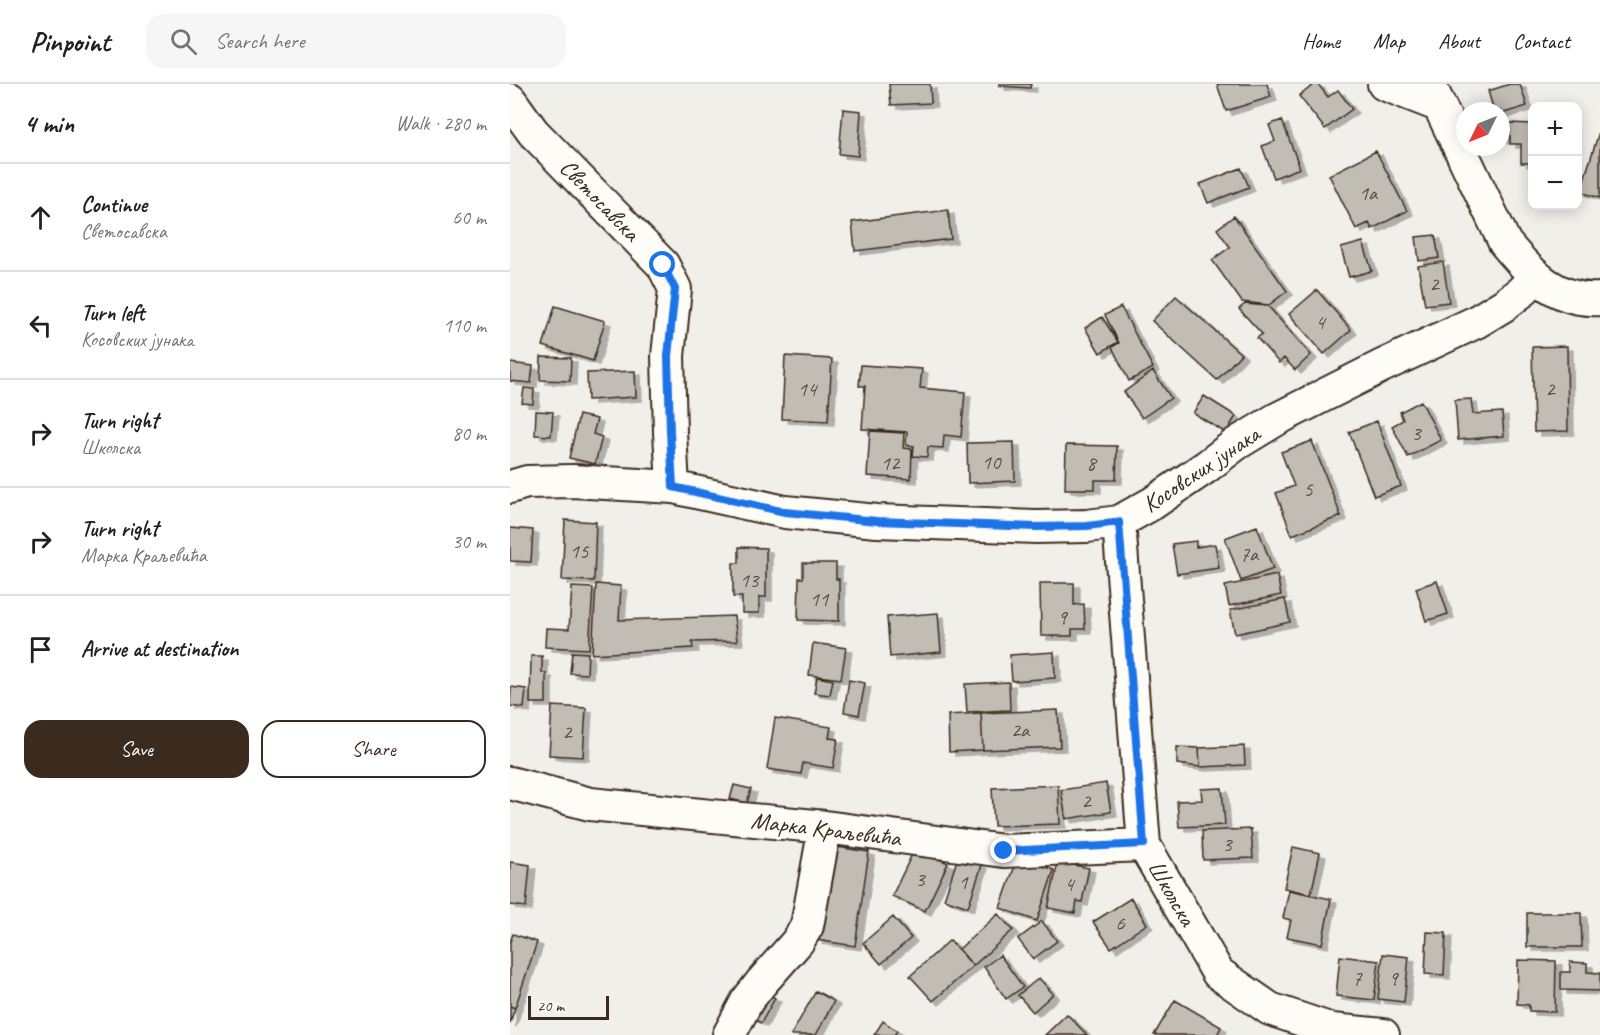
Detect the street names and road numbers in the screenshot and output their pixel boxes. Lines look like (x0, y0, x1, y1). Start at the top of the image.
street label: Светосавска (554, 153, 648, 248)
street label: Косовских јунака (1137, 418, 1267, 519)
street label: Марка Краљевића (749, 805, 904, 853)
street label: Школска (1141, 855, 1203, 932)

